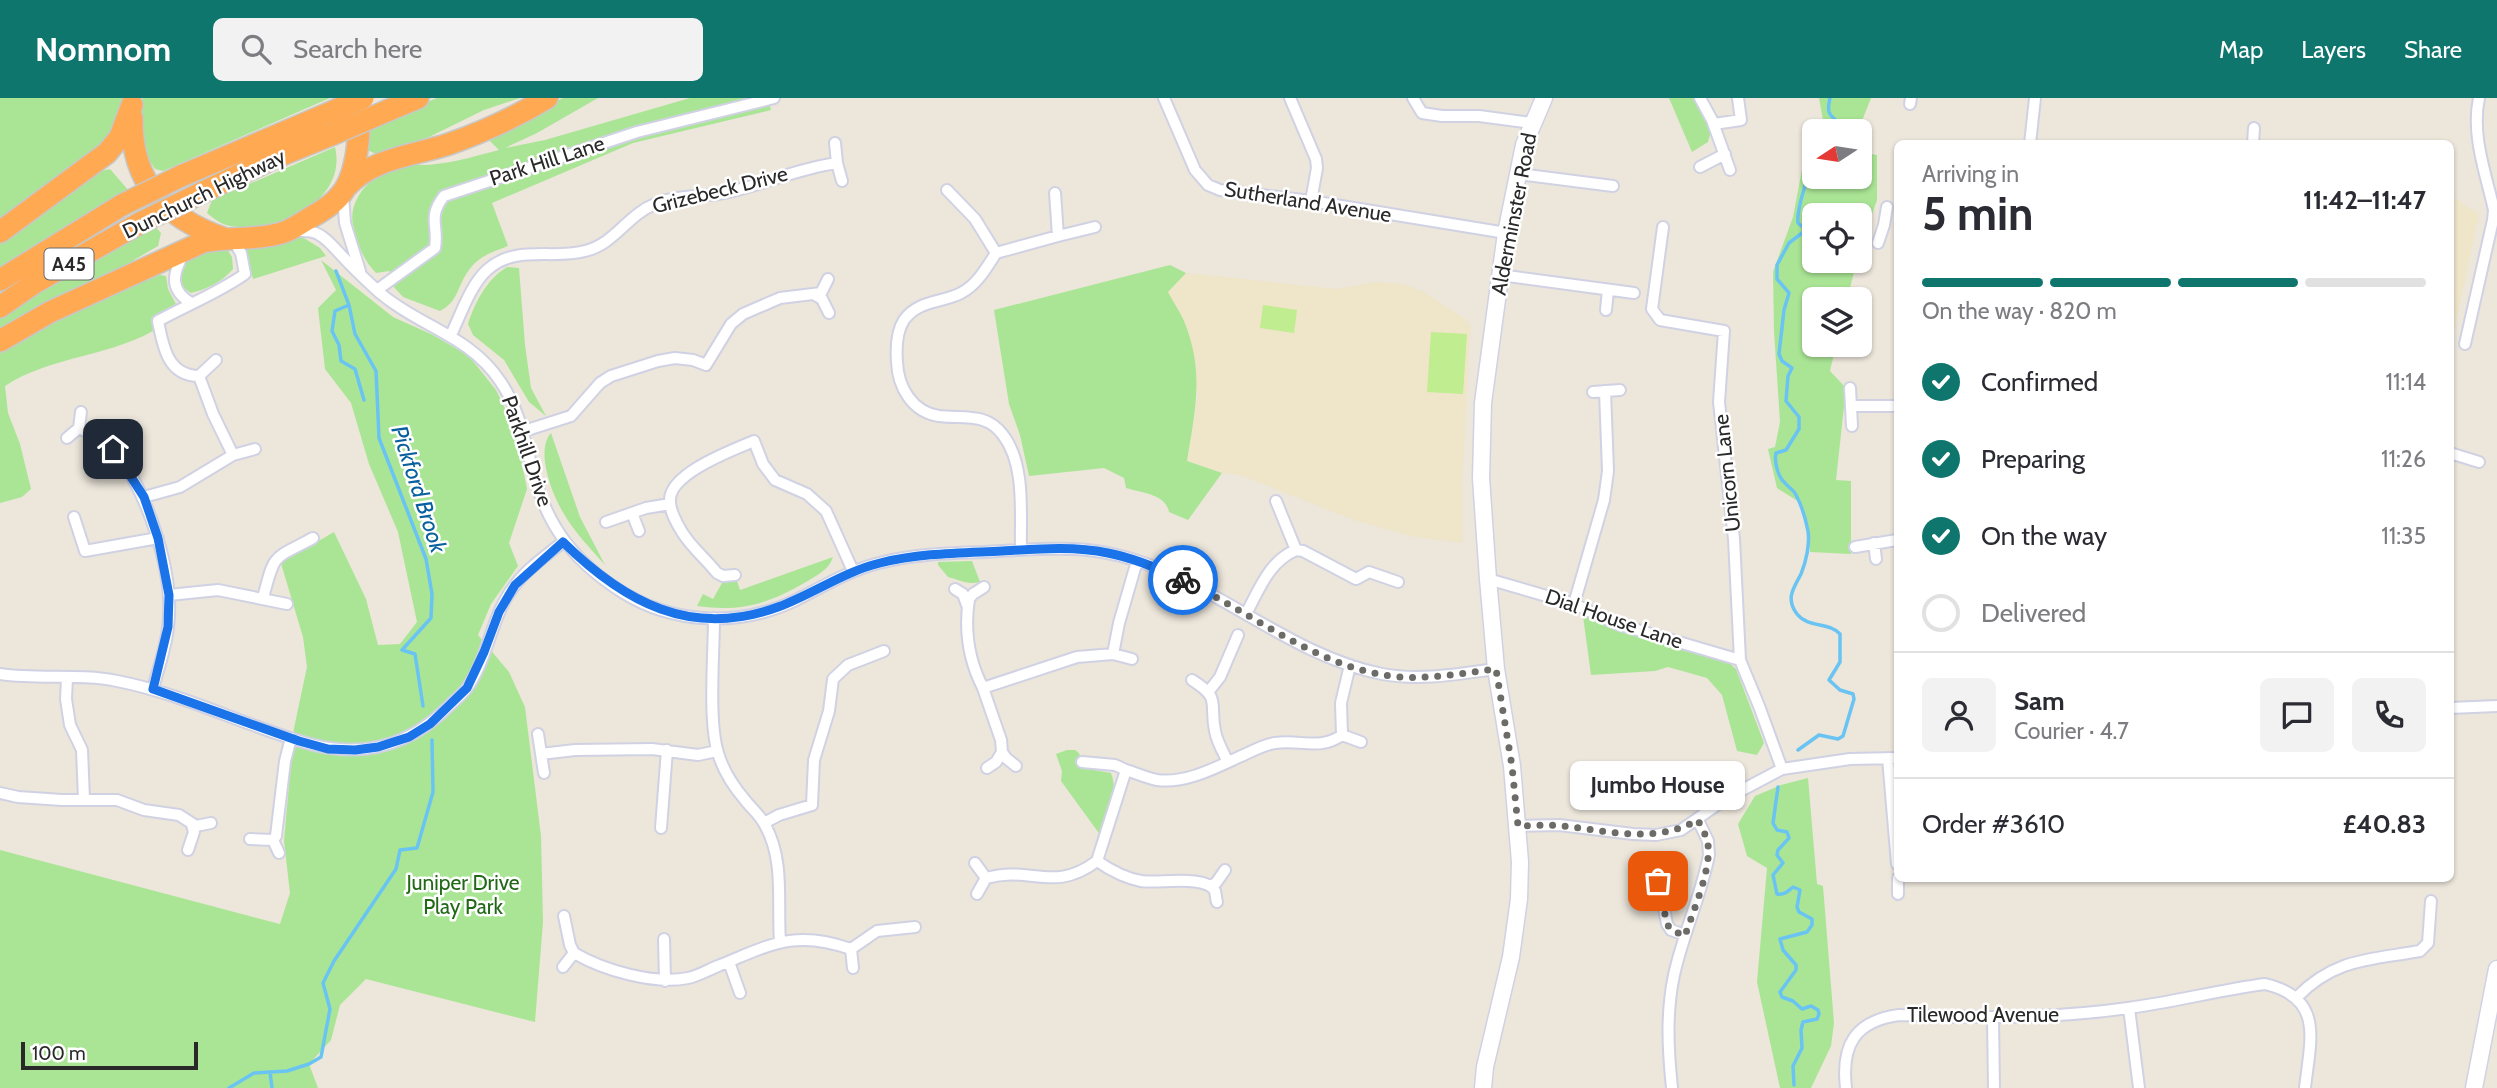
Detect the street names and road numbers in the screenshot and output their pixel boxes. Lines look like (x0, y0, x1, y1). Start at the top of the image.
street label: Park Hill Lane (486, 130, 608, 191)
street label: Alderminster Road (1486, 131, 1541, 297)
street label: Dunchurch Highway (118, 143, 290, 244)
street label: Grizebeck Drive (650, 161, 790, 218)
street label: Sutherland Avenue (1223, 176, 1394, 227)
road number: A45 (44, 248, 94, 280)
street label: Parkhill Drive (497, 392, 558, 510)
street label: Unicorn Lane (1708, 413, 1745, 533)
street label: Dial House Lane (1542, 583, 1686, 654)
street label: Tilewood Avenue (1907, 1002, 2059, 1027)

